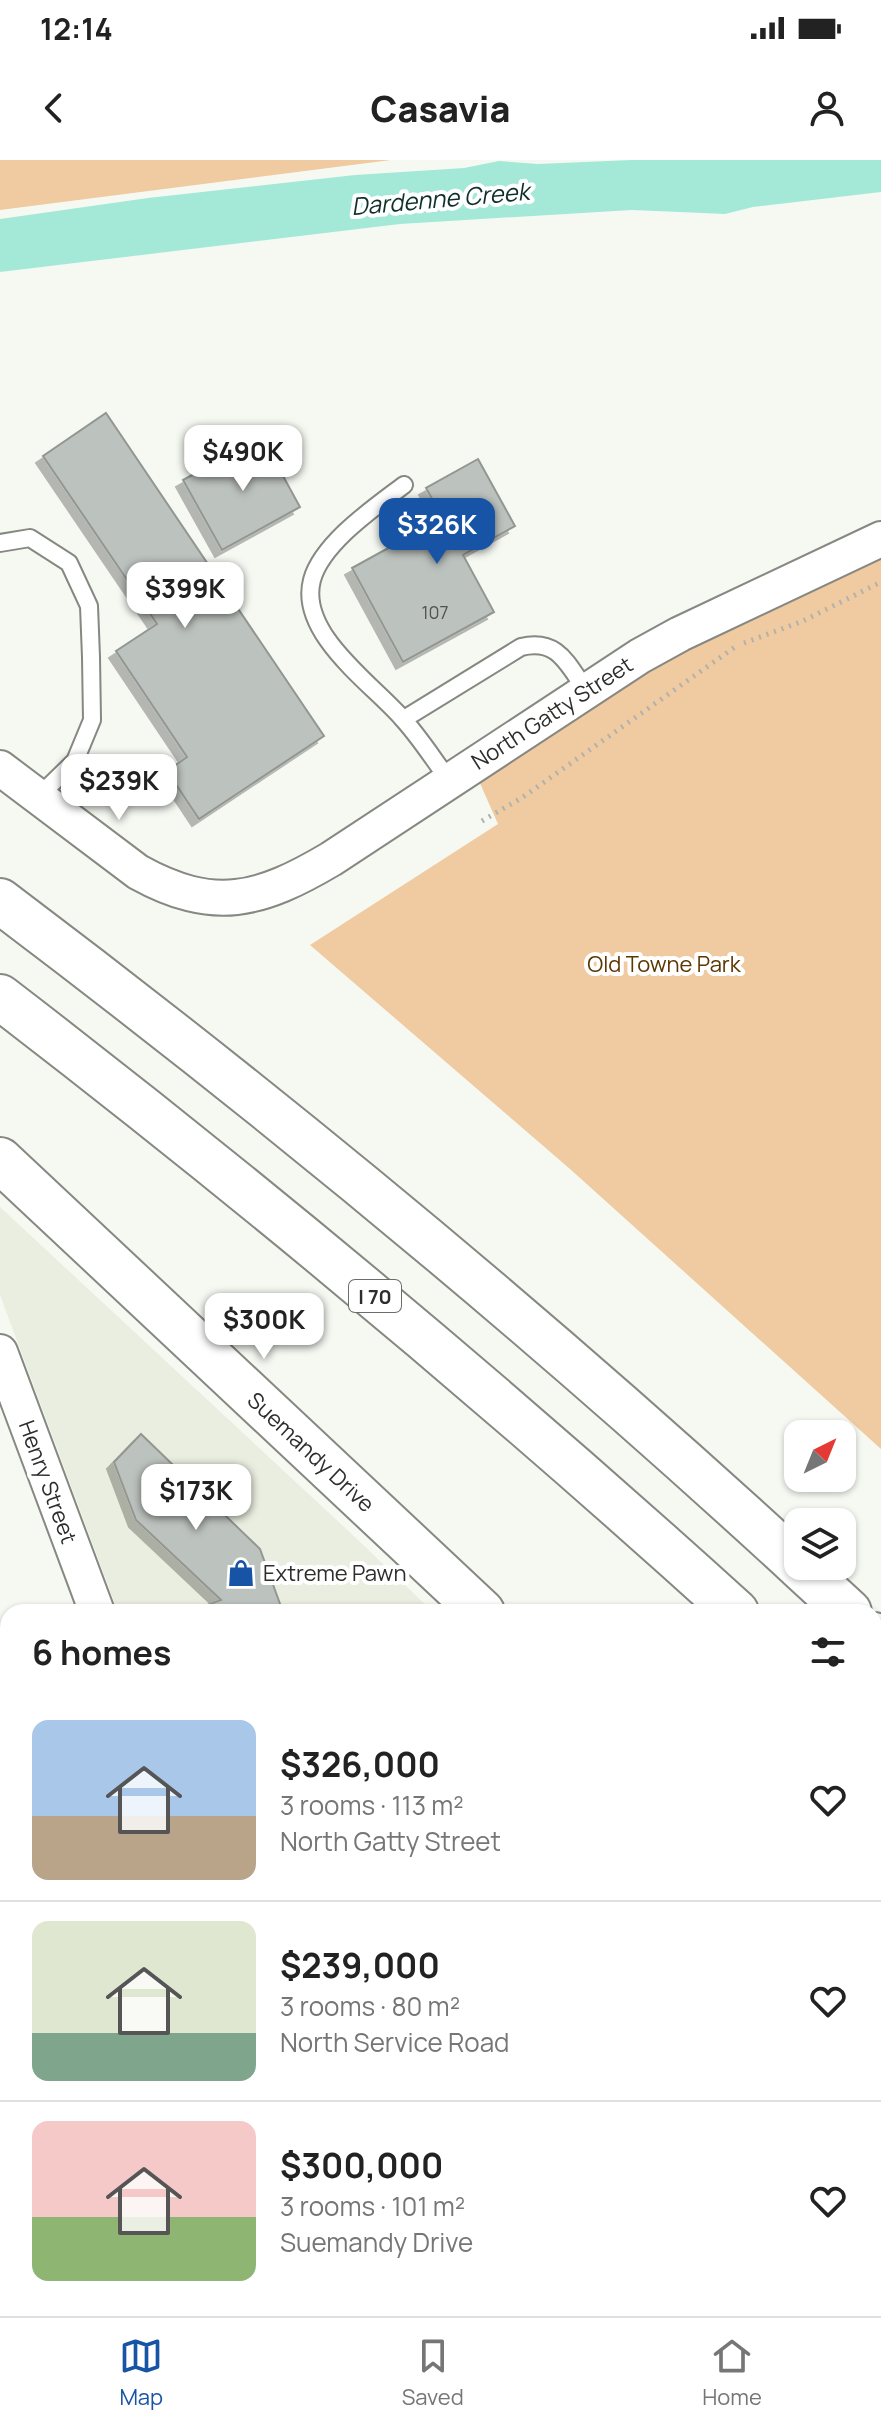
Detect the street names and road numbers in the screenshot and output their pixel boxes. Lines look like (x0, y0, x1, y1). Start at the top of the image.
street label: North Gatty Street (465, 649, 639, 776)
road number: I 70 (349, 1280, 401, 1312)
street label: Suemandy Drive (241, 1385, 381, 1519)
street label: Henry Street (12, 1416, 84, 1548)

